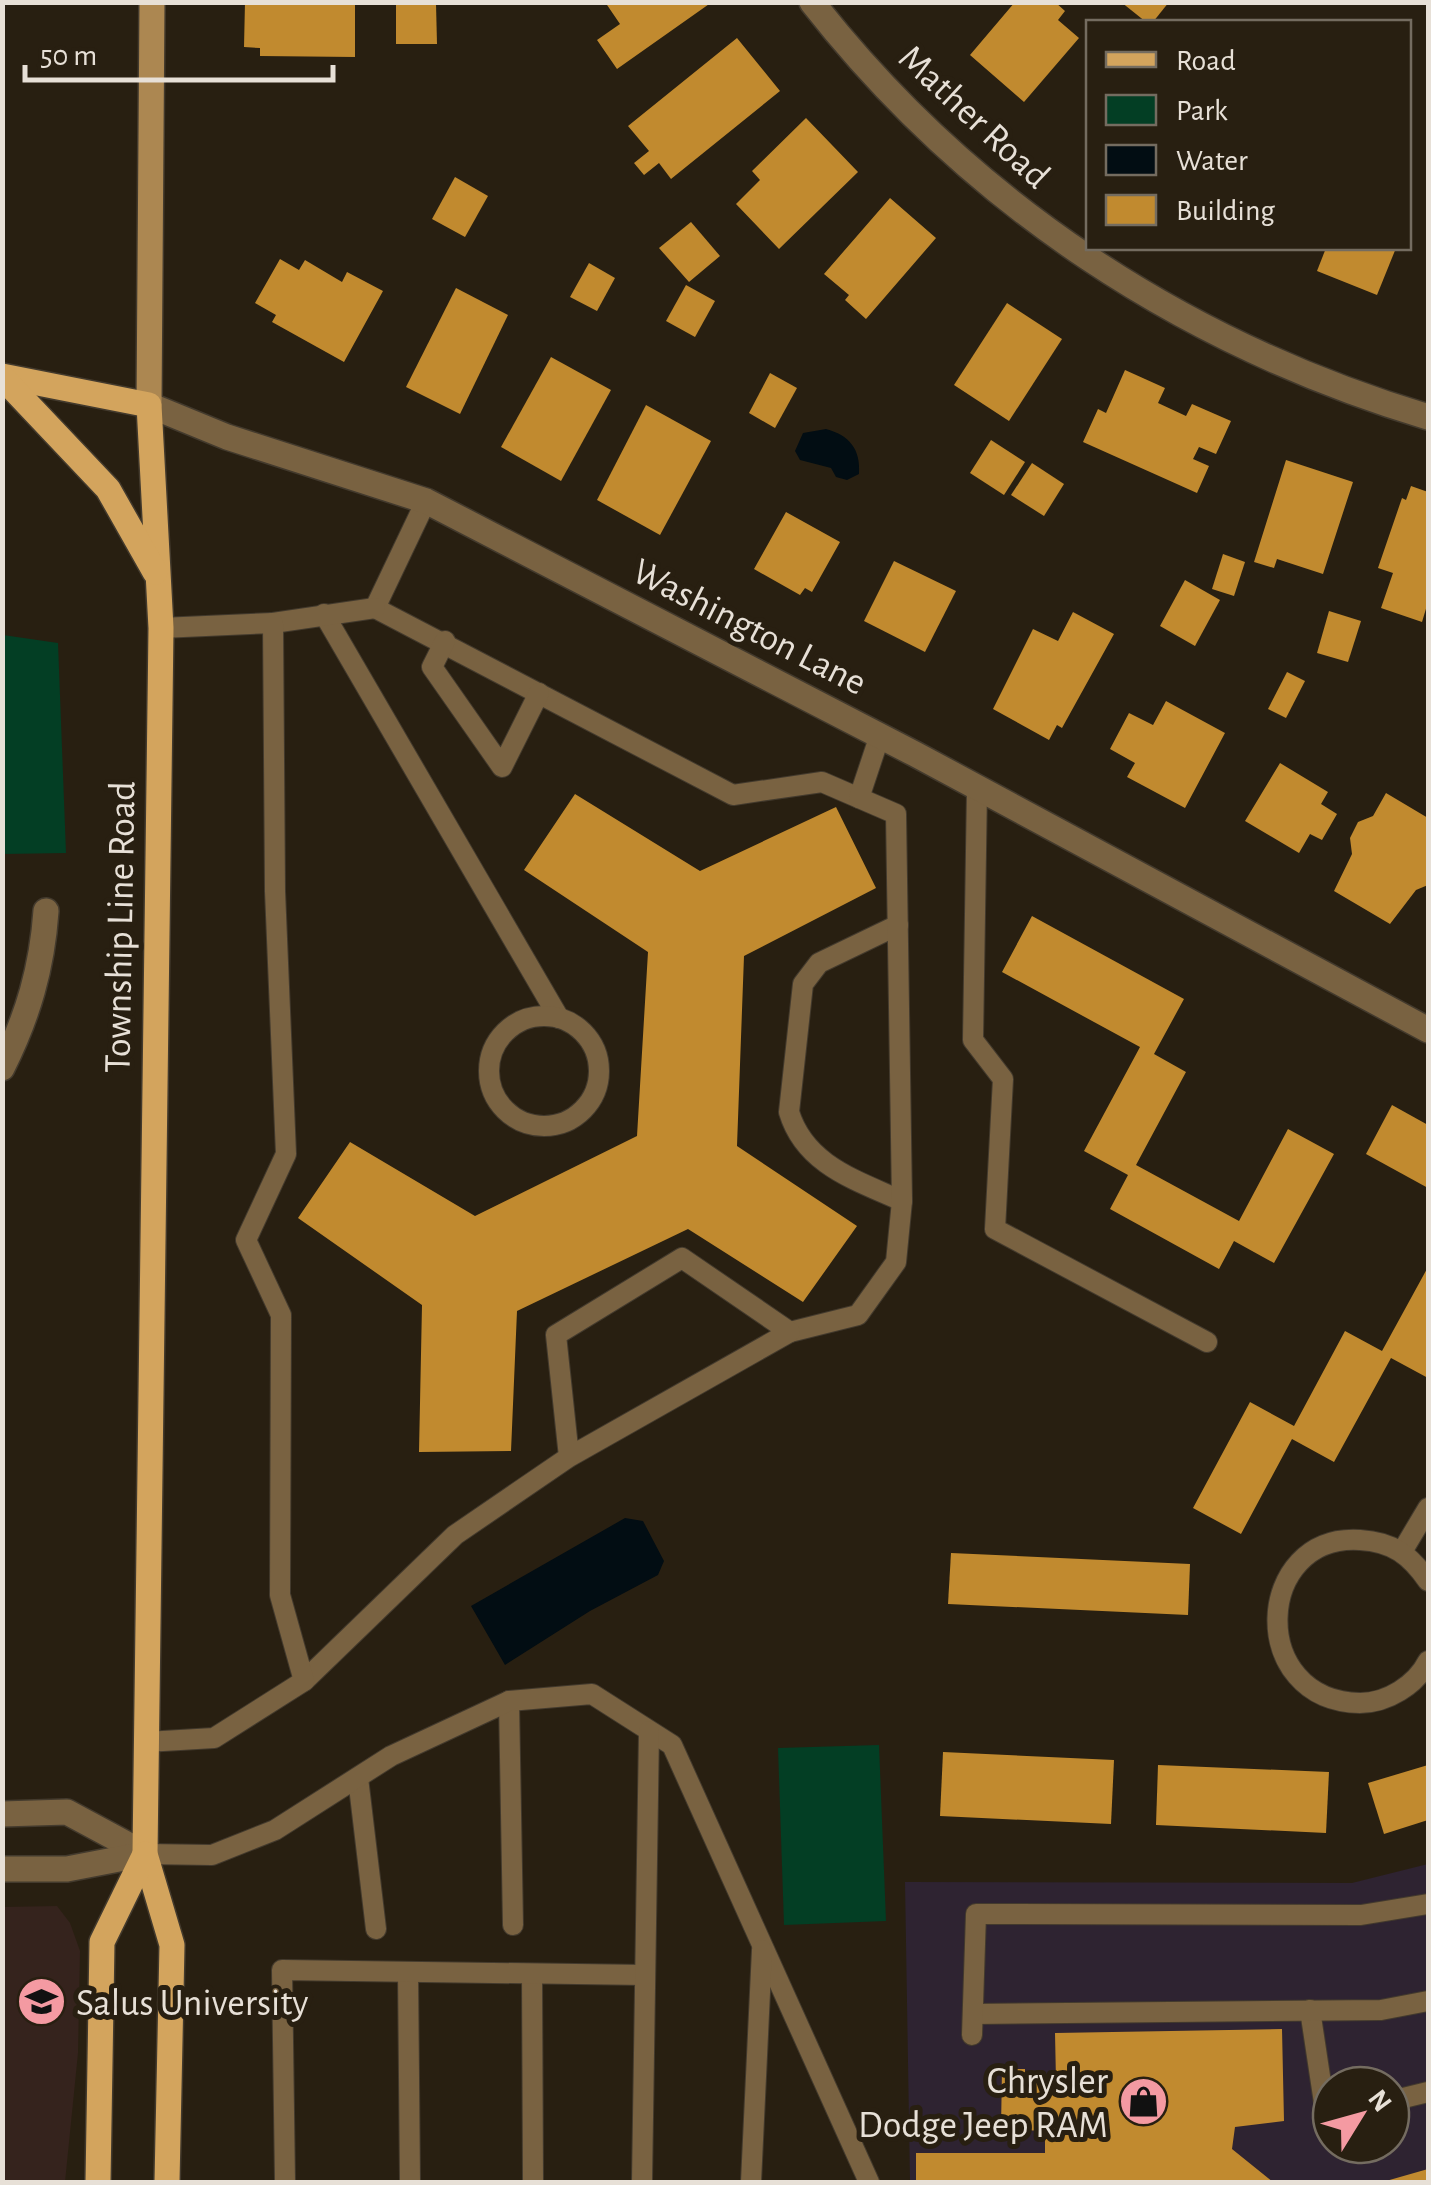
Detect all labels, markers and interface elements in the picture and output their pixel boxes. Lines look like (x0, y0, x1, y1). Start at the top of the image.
scale bar (25, 20, 332, 82)
legend (1086, 20, 1411, 250)
street label: Mather Road (891, 39, 1056, 196)
text: 50 m (40, 41, 97, 71)
text: Road (1176, 46, 1236, 76)
text: Park (1176, 96, 1228, 126)
text: Water (1176, 146, 1248, 176)
text: Building (1176, 196, 1275, 226)
street label: Washington Lane (626, 553, 872, 703)
street label: Township Line Road (99, 781, 143, 1073)
school or university icon: Salus University (15, 1976, 67, 2028)
place label: Salus University (76, 1985, 309, 2023)
place label: Chrysler Dodge Jeep RAM (858, 2063, 1109, 2145)
north arrow (1311, 2065, 1411, 2165)
shop icon: Chrysler Dodge Jeep RAM (1117, 2076, 1169, 2128)
text: N (1362, 2085, 1396, 2117)

